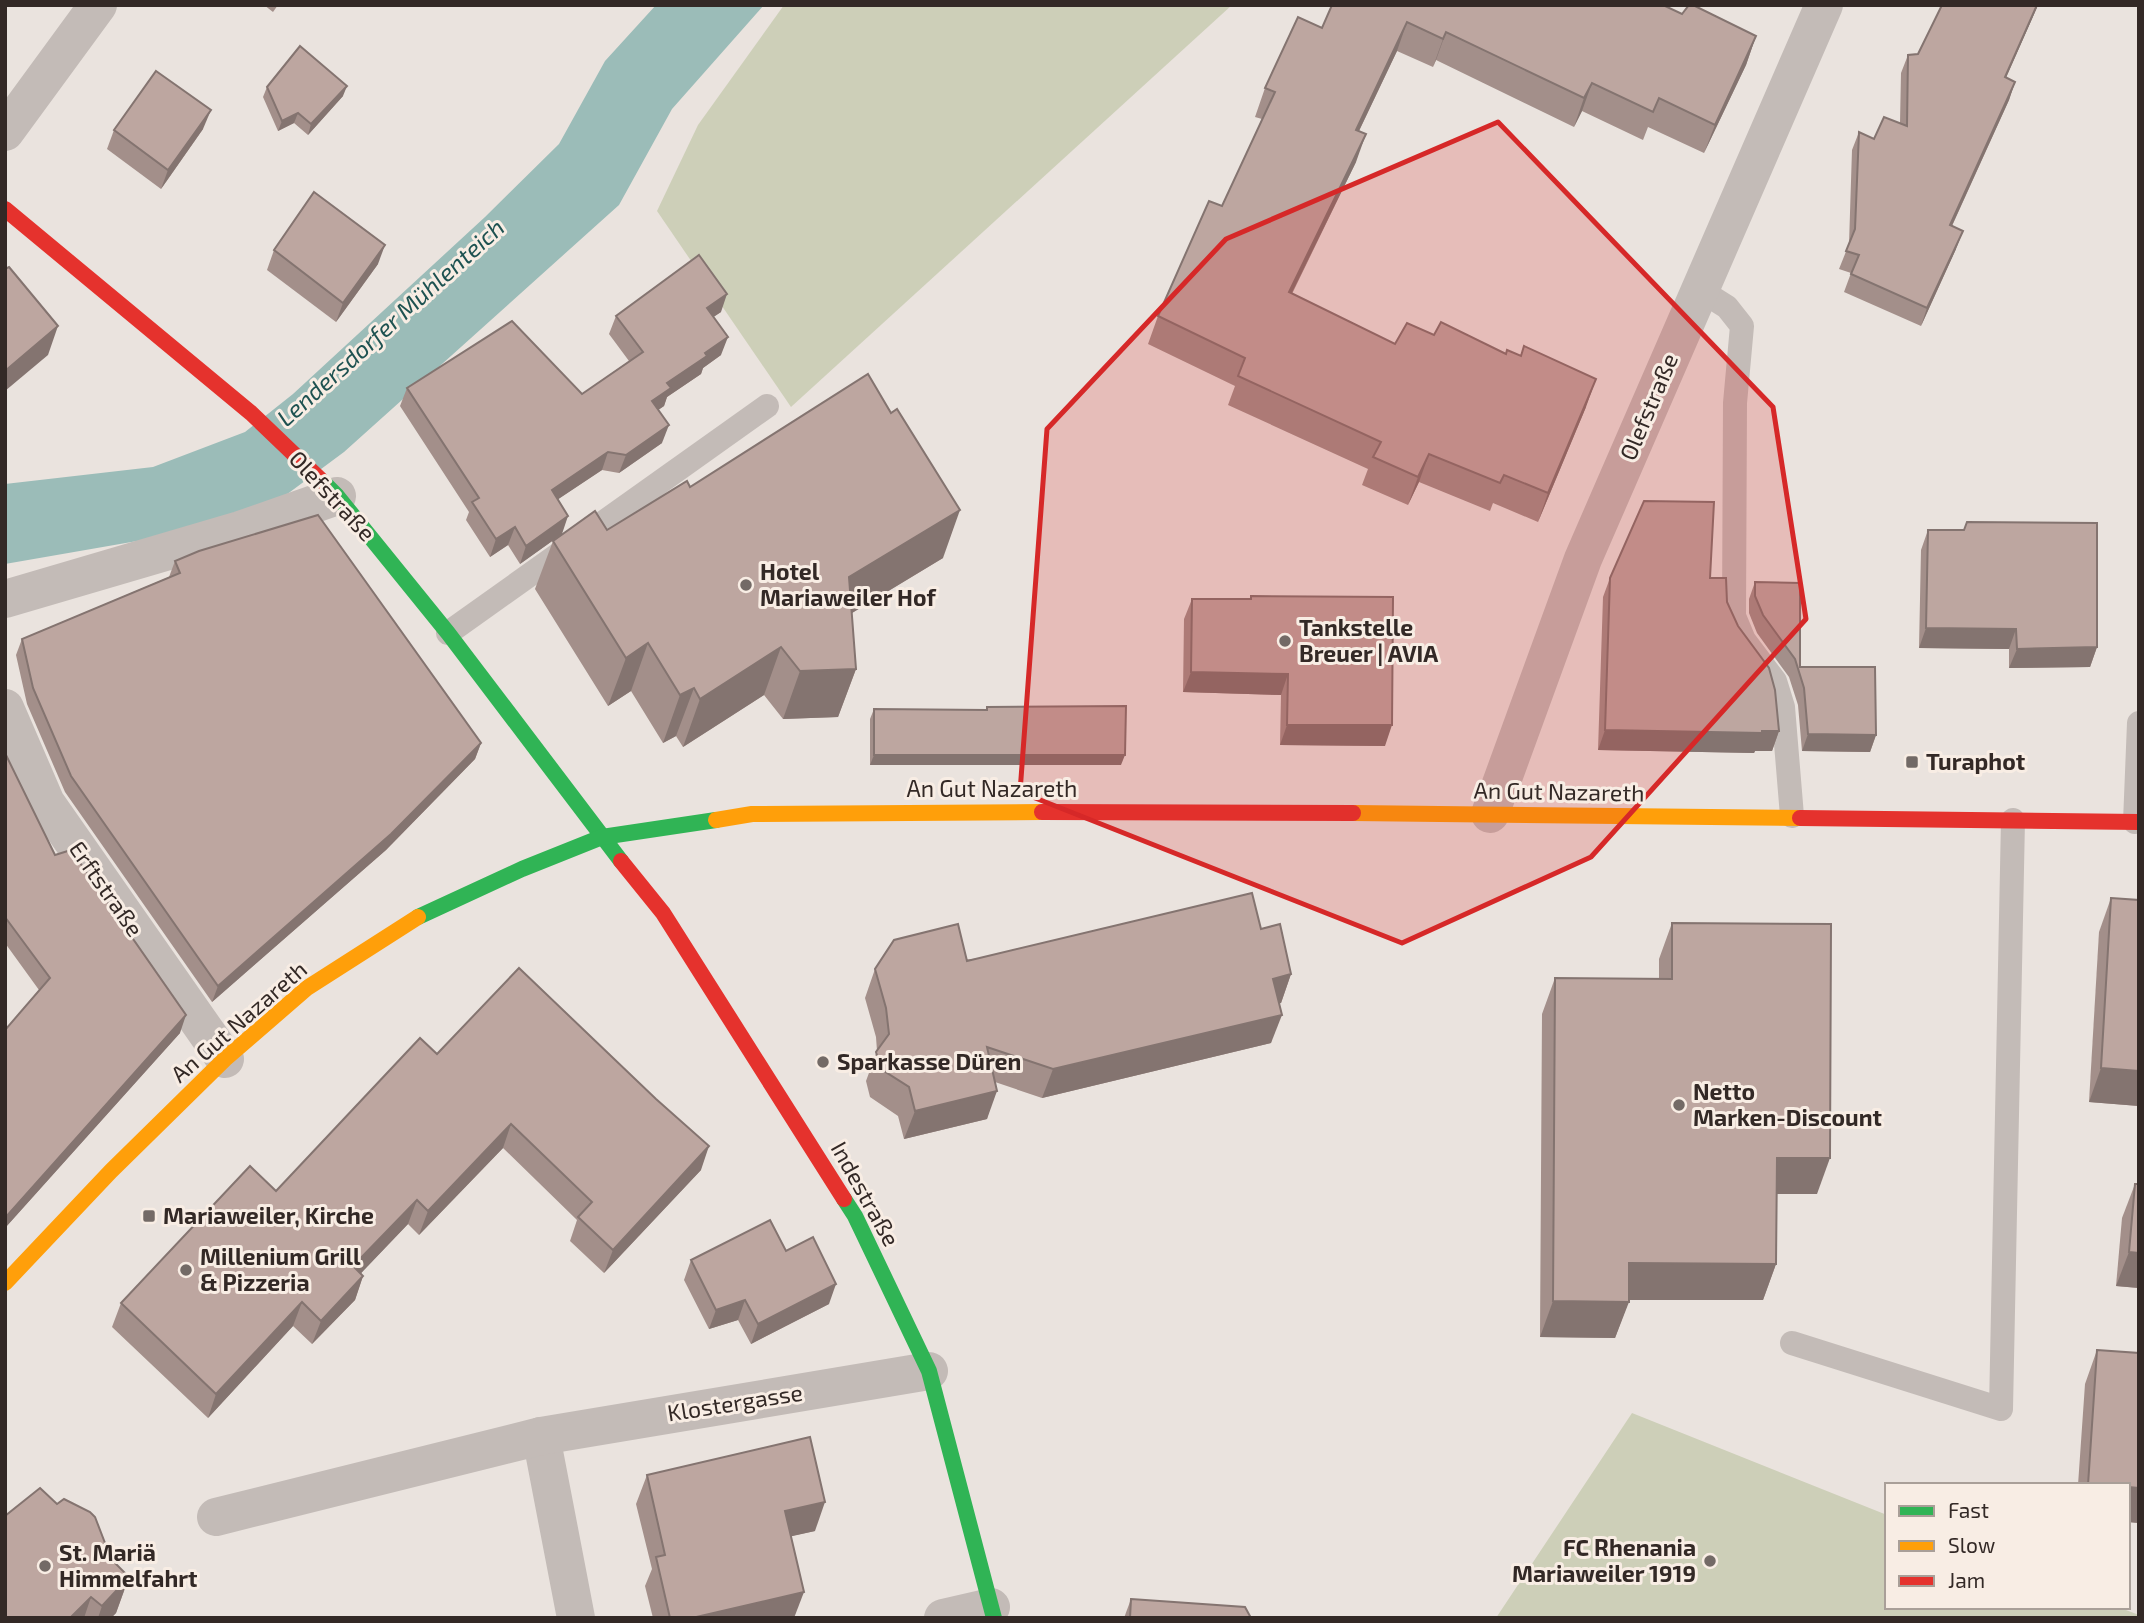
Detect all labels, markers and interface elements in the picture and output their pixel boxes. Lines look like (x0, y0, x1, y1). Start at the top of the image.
water label: Lendersdorfer Mühlenteich (270, 212, 510, 432)
street label: Olefstraße (1613, 349, 1683, 464)
street label: Olefstraße (284, 444, 382, 546)
place label: Hotel Mariaweiler Hof (760, 557, 936, 611)
marker: Hotel Mariaweiler Hof (738, 577, 754, 593)
place label: Tankstelle Breuer | AVIA (1299, 613, 1438, 667)
marker: Tankstelle Breuer | AVIA (1277, 633, 1293, 649)
place label: Turaphot (1926, 747, 2025, 775)
marker: Turaphot (1904, 754, 1920, 770)
street label: An Gut Nazareth (907, 774, 1077, 802)
street label: An Gut Nazareth (1473, 776, 1645, 806)
street label: Erftstraße (64, 835, 150, 941)
street label: An Gut Nazareth (165, 955, 312, 1088)
place label: Sparkasse Düren (837, 1047, 1021, 1075)
marker: Sparkasse Düren (815, 1054, 831, 1070)
place label: Netto Marken-Discount (1693, 1077, 1882, 1131)
marker: Netto Marken-Discount (1671, 1097, 1687, 1113)
street label: Indestraße (826, 1136, 906, 1251)
place label: Mariaweiler, Kirche (163, 1201, 374, 1229)
marker: Mariaweiler, Kirche (141, 1208, 157, 1224)
place label: Millenium Grill & Pizzeria (200, 1242, 361, 1296)
marker: Millenium Grill & Pizzeria (178, 1262, 194, 1278)
street label: Klostergasse (665, 1378, 804, 1427)
legend (1885, 1483, 2130, 1609)
text: Fast (1948, 1497, 1989, 1522)
text: Slow (1948, 1532, 1995, 1557)
place label: FC Rhenania Mariaweiler 1919 (1512, 1533, 1696, 1587)
place label: St. Mariä Himmelfahrt (59, 1538, 198, 1592)
marker: FC Rhenania Mariaweiler 1919 (1702, 1553, 1718, 1569)
marker: St. Mariä Himmelfahrt (37, 1558, 53, 1574)
text: Jam (1948, 1567, 1985, 1592)

